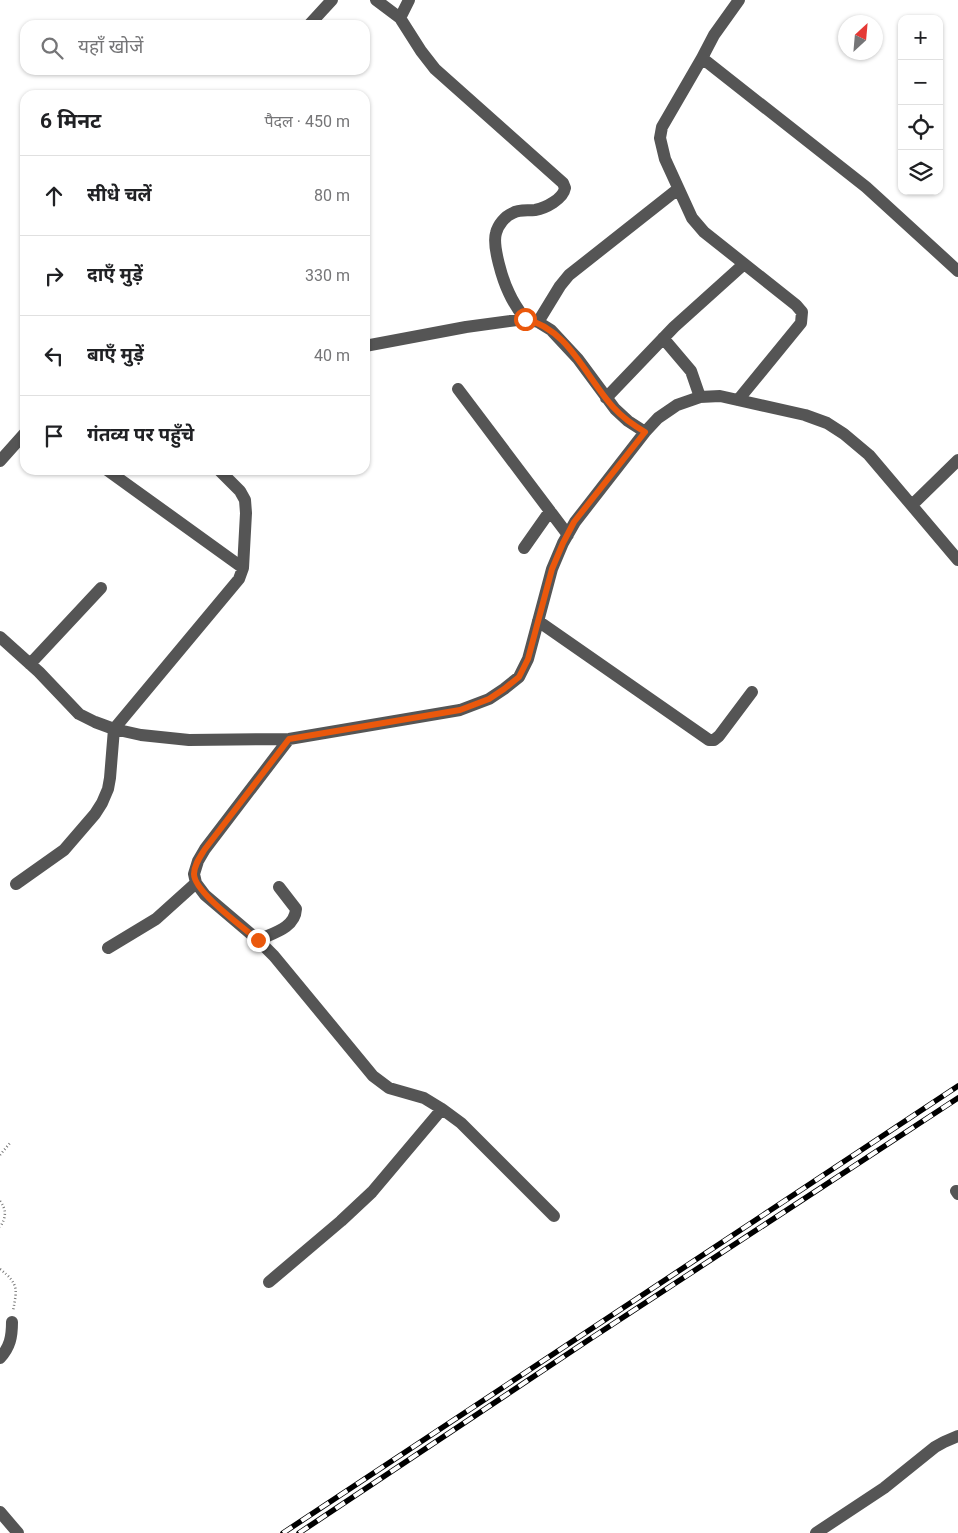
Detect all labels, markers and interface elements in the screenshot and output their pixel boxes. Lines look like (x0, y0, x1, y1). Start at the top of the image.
north arrow (838, 15, 883, 60)
map controls (898, 15, 943, 195)
button: + (898, 15, 943, 60)
search box (20, 20, 370, 75)
icon: search (38, 34, 66, 62)
text: यहाँ खोजें (78, 35, 143, 58)
button: − (898, 60, 943, 105)
button: locate (898, 105, 943, 150)
text: 6 मिनट (40, 109, 101, 133)
text: पैदल · 450 m (264, 112, 350, 131)
button: layers (898, 150, 943, 195)
icon: ahead (40, 182, 68, 210)
text: सीधे चलें (87, 183, 152, 206)
text: 80 m (314, 186, 350, 205)
icon: right (40, 262, 68, 290)
text: दाएँ मुड़ें (87, 263, 143, 286)
text: 330 m (305, 266, 350, 285)
route start (514, 308, 537, 331)
icon: left (40, 342, 68, 370)
text: बाएँ मुड़ें (87, 343, 144, 366)
text: 40 m (314, 346, 350, 365)
icon: arrive (40, 422, 68, 450)
text: गंतव्य पर पहुँचे (87, 423, 194, 446)
route end (247, 929, 270, 952)

